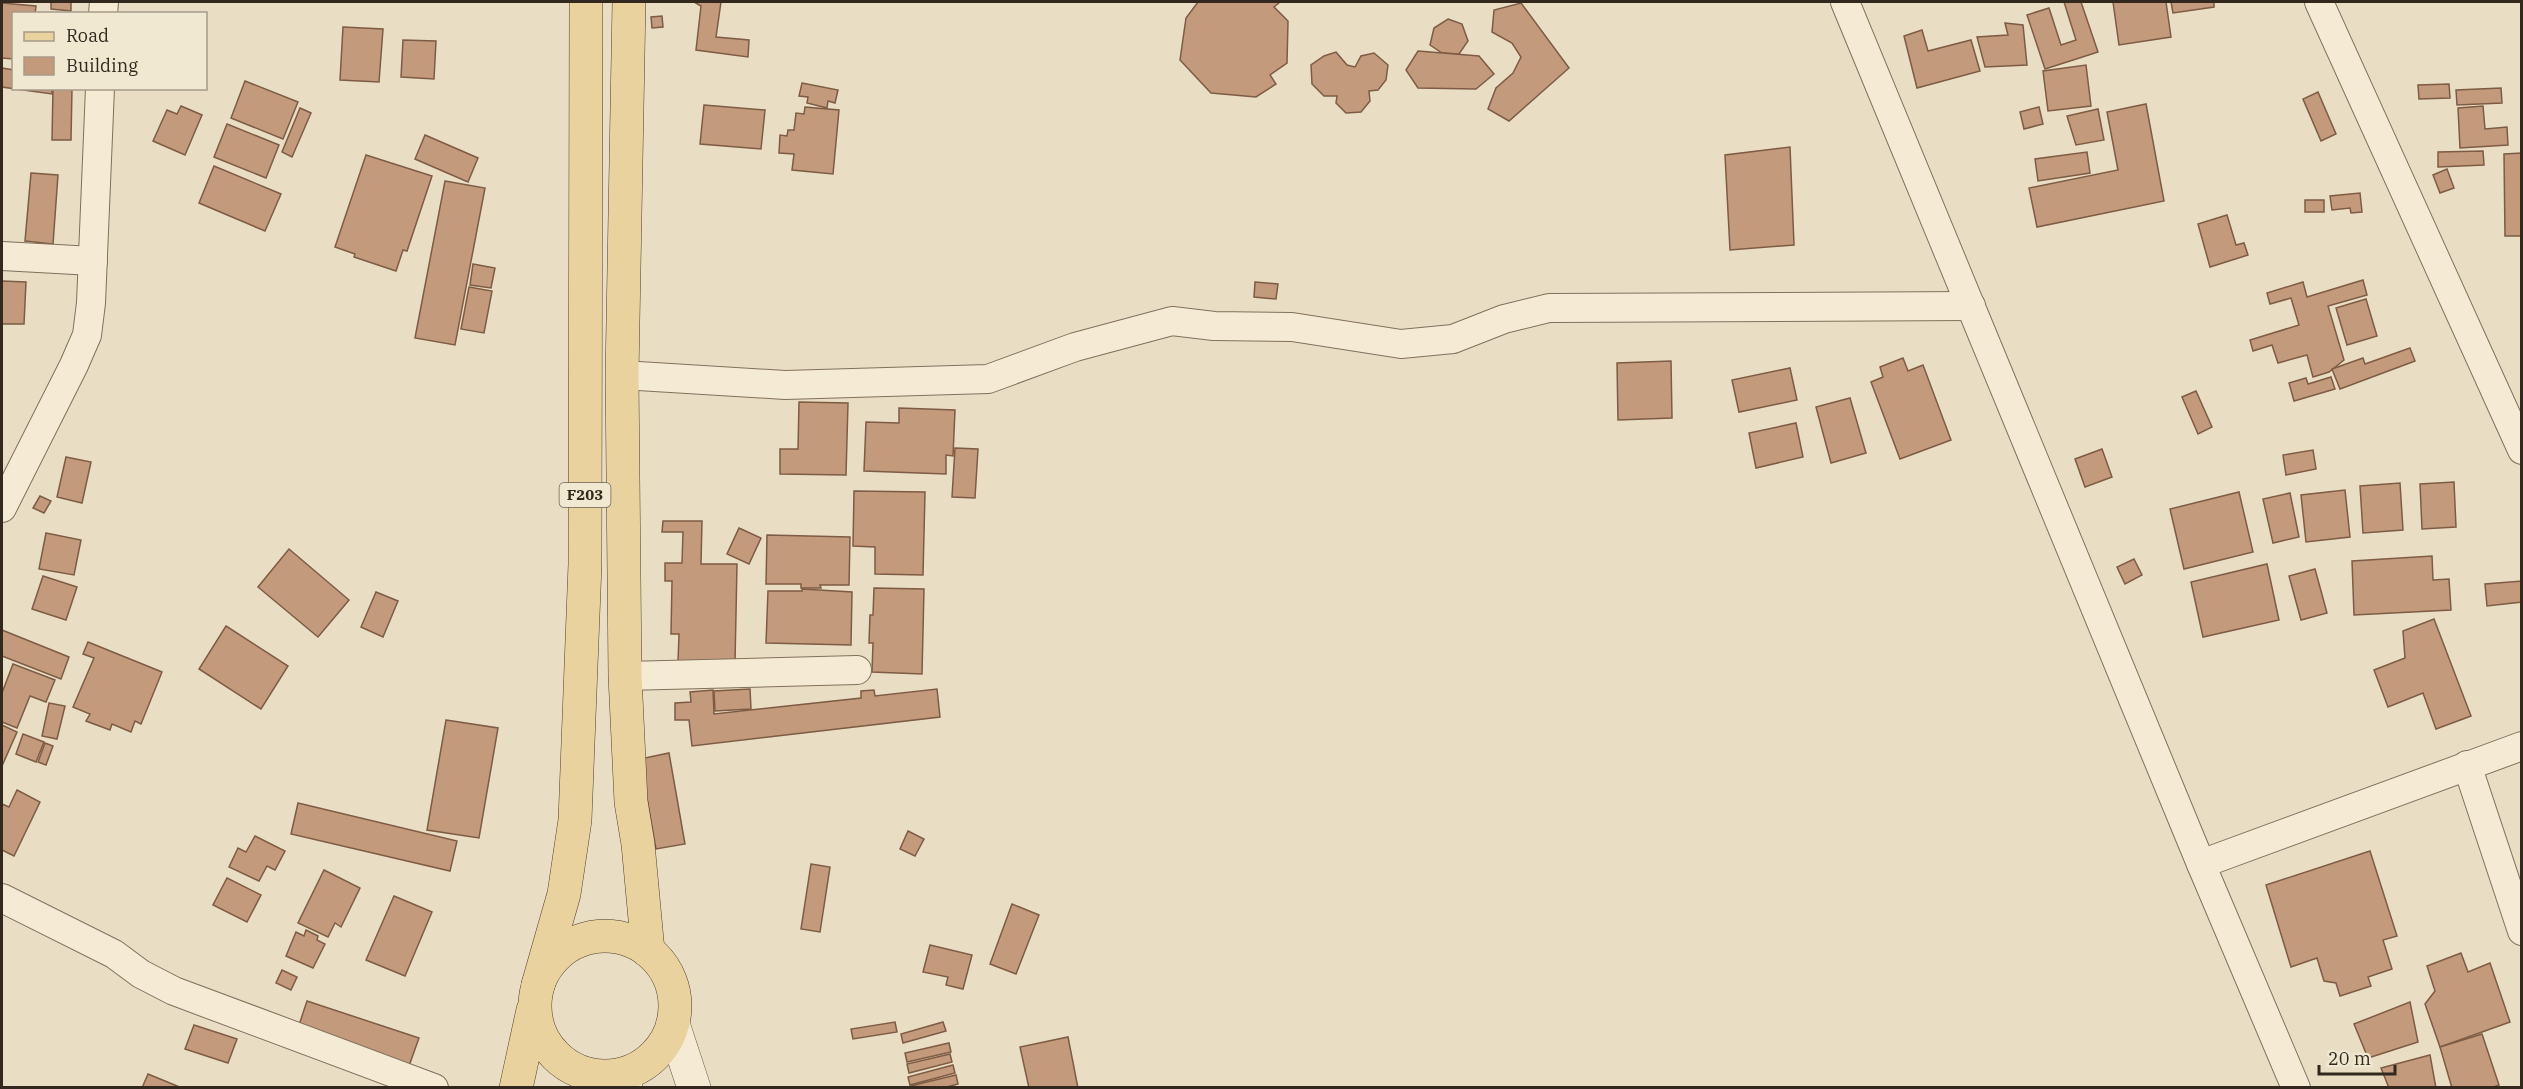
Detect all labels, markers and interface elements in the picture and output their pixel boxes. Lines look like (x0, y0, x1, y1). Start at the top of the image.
legend (12, 12, 207, 90)
text: Road (66, 24, 109, 47)
text: Building (66, 54, 138, 77)
road number: F203 (560, 483, 610, 507)
scale bar (2319, 1038, 2396, 1076)
text: 20 m (2328, 1047, 2371, 1070)

